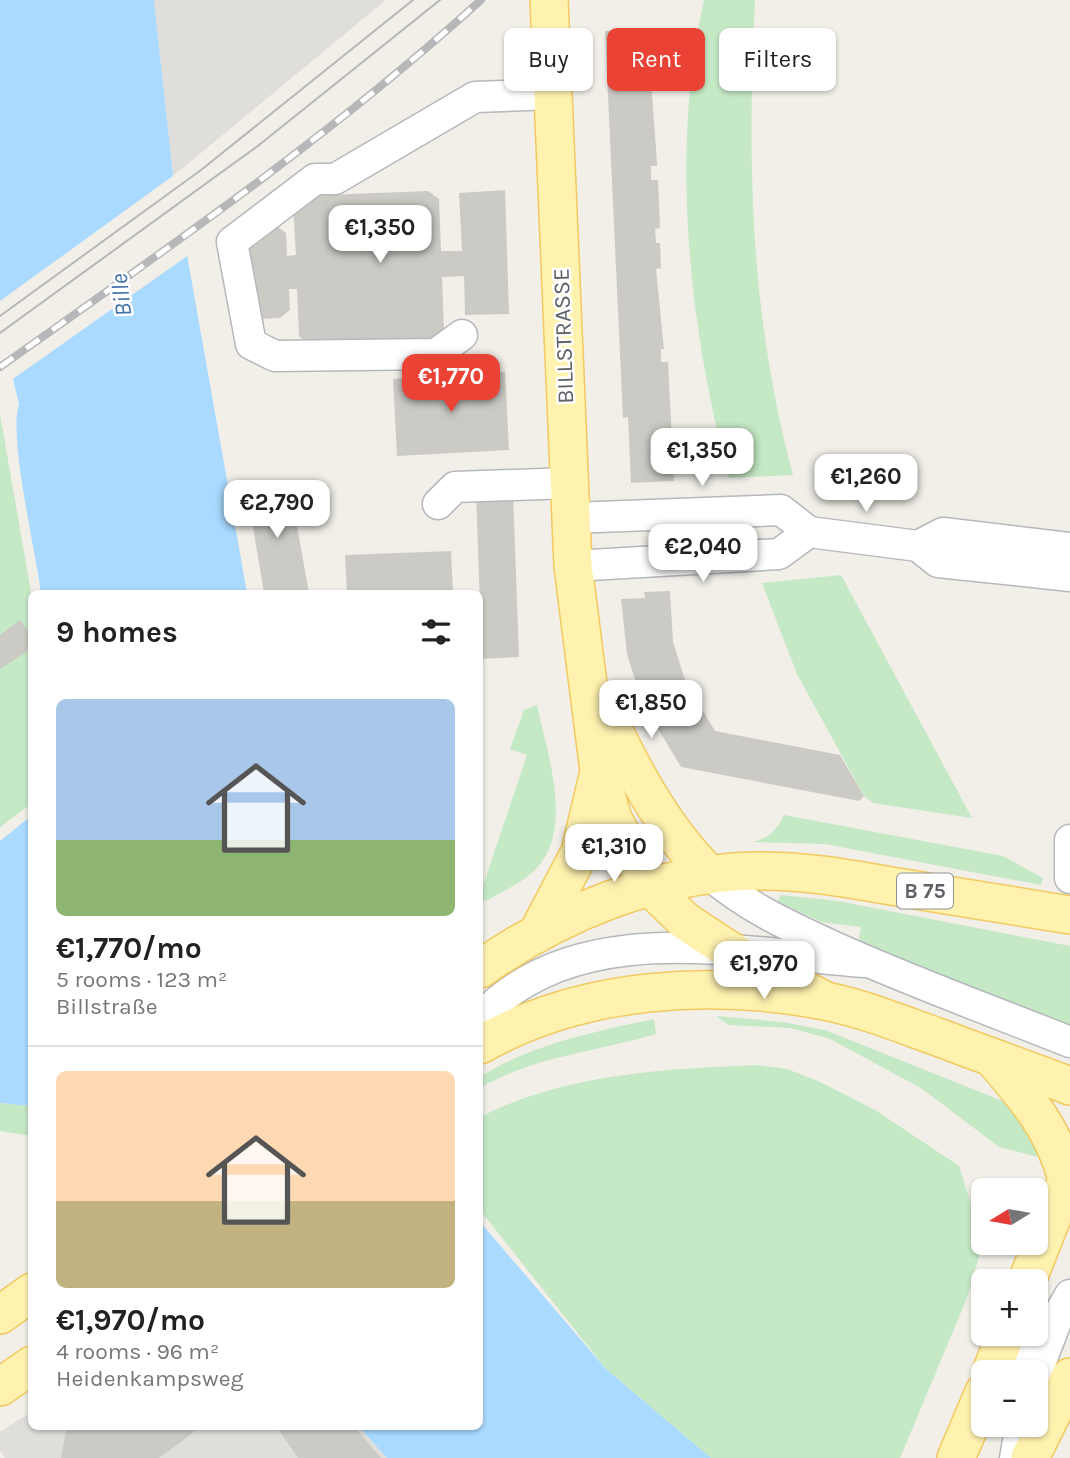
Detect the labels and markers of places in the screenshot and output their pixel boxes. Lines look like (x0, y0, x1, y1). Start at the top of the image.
pin: €1,350 (323, 205, 437, 265)
pin: €1,770 (394, 354, 508, 414)
pin: €1,350 (645, 428, 759, 488)
pin: €1,260 (809, 454, 923, 514)
pin: €2,790 (220, 480, 334, 540)
pin: €2,040 (646, 524, 760, 584)
pin: €1,850 (594, 680, 708, 740)
pin: €1,310 (557, 824, 671, 884)
pin: €1,970 (707, 942, 821, 1001)

